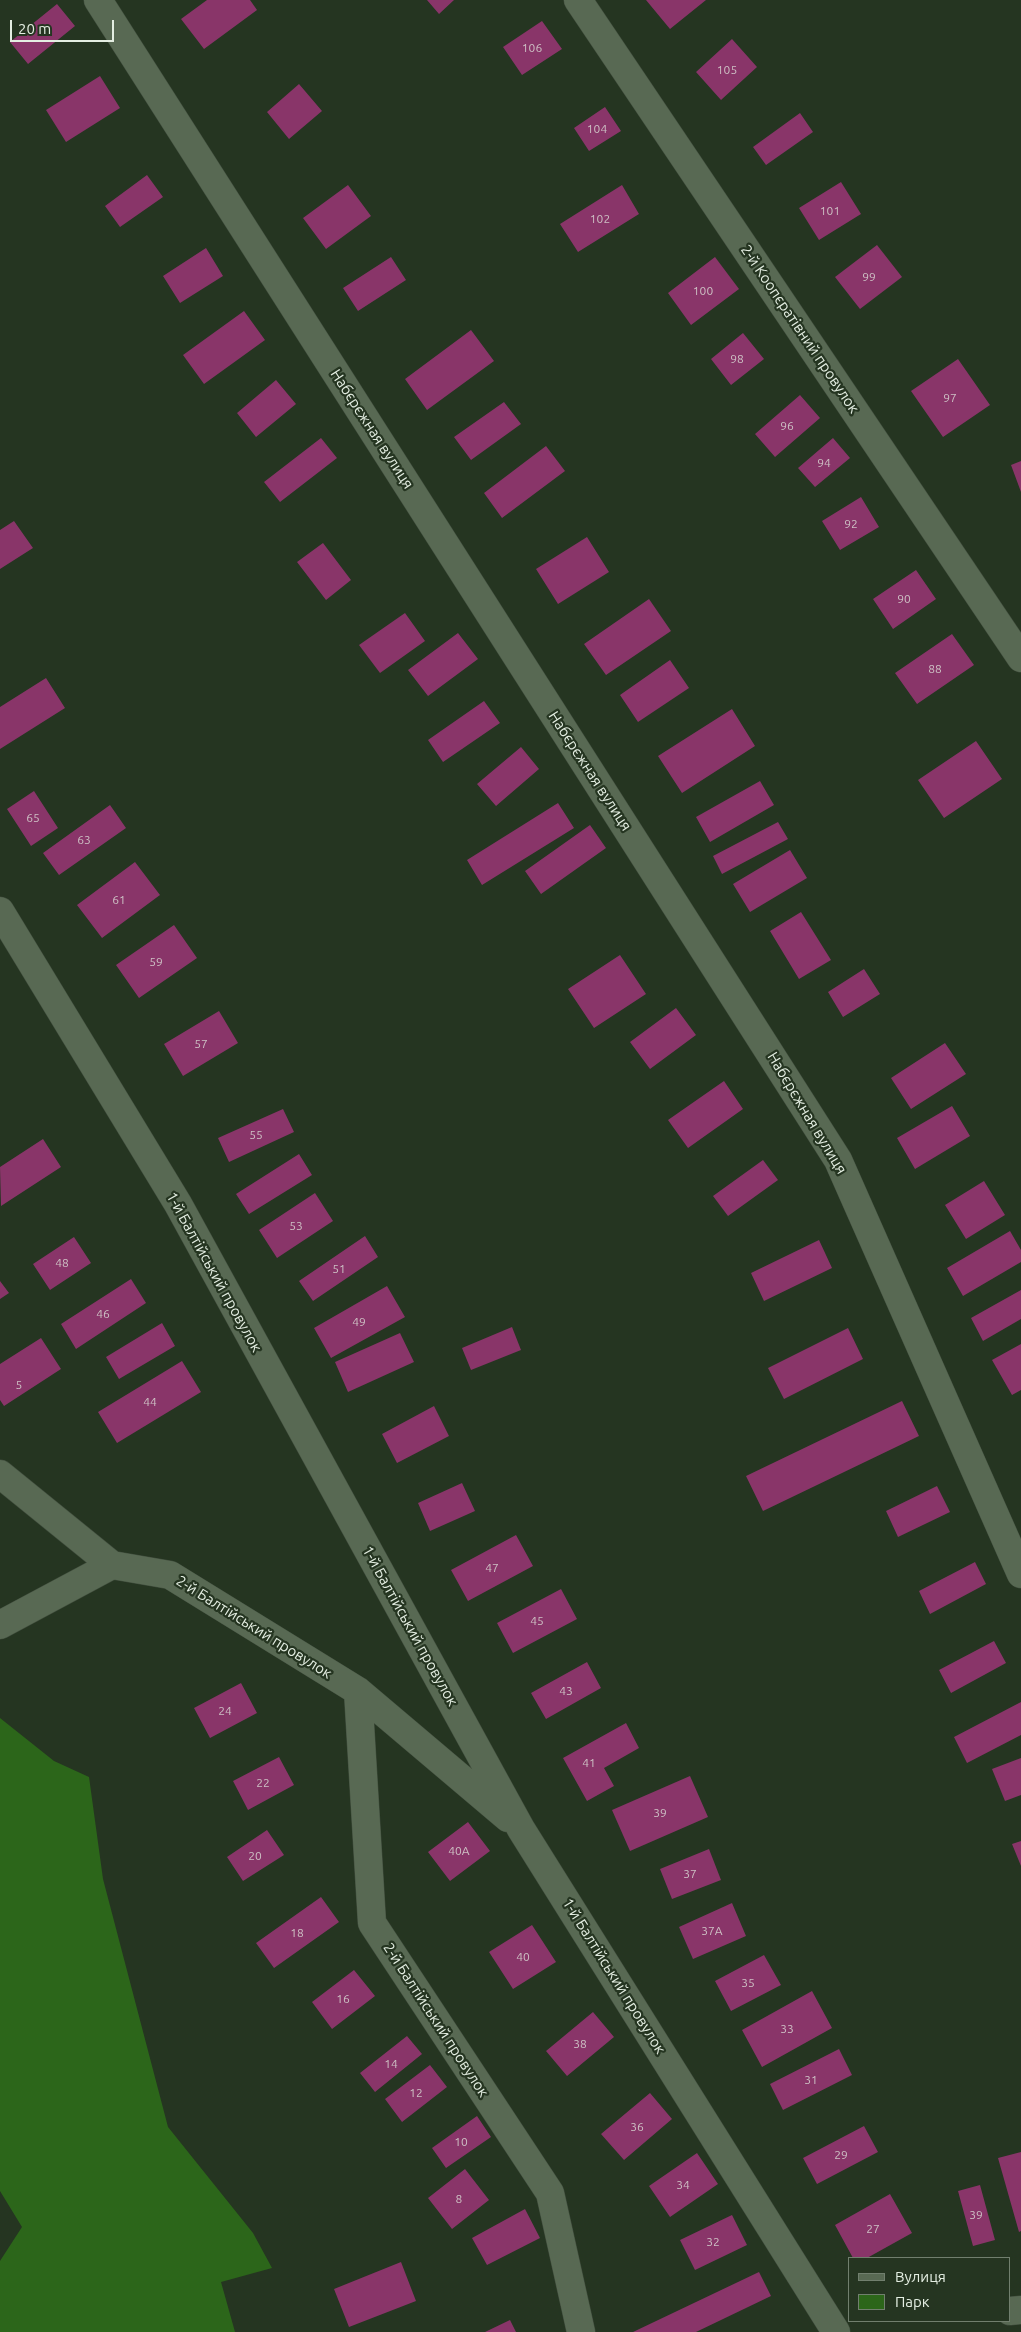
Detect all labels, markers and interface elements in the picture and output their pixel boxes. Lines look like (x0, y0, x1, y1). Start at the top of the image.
scale bar (12, 10, 116, 42)
text: 20 m (18, 20, 51, 37)
house number: 106 (522, 41, 542, 55)
house number: 105 (717, 63, 737, 77)
house number: 104 (587, 122, 607, 136)
house number: 101 (820, 204, 840, 218)
house number: 102 (590, 212, 610, 226)
street label: 2-й Коопєратівний провулок (737, 241, 863, 417)
house number: 99 (862, 270, 876, 284)
house number: 100 (693, 284, 713, 298)
house number: 98 (730, 352, 744, 366)
street label: Набєрєжная вулиця (327, 366, 417, 492)
house number: 97 (943, 391, 957, 405)
house number: 96 (780, 419, 794, 433)
house number: 94 (817, 456, 831, 470)
house number: 92 (844, 517, 858, 531)
house number: 90 (897, 592, 911, 606)
house number: 88 (928, 662, 942, 676)
street label: Набєрєжная вулиця (545, 708, 635, 834)
house number: 65 (26, 811, 40, 825)
house number: 63 (77, 833, 91, 847)
house number: 61 (112, 893, 126, 907)
house number: 59 (149, 955, 163, 969)
house number: 57 (194, 1037, 208, 1051)
street label: Набєрєжная вулиця (763, 1049, 851, 1177)
house number: 55 (249, 1128, 263, 1142)
street label: 1-й Балтійський провулок (162, 1189, 266, 1355)
house number: 53 (289, 1219, 303, 1233)
house number: 48 (55, 1256, 69, 1270)
house number: 51 (332, 1262, 346, 1276)
house number: 46 (96, 1307, 110, 1321)
house number: 49 (352, 1315, 366, 1329)
house number: 5 (16, 1378, 22, 1392)
house number: 44 (143, 1395, 157, 1409)
street label: 1-й Балтійський провулок (358, 1543, 462, 1709)
house number: 47 (485, 1561, 499, 1575)
street label: 2-й Балтійський провулок (173, 1572, 335, 1682)
house number: 45 (530, 1614, 544, 1628)
house number: 43 (559, 1684, 573, 1698)
house number: 24 (218, 1704, 232, 1718)
house number: 41 (582, 1756, 596, 1770)
house number: 22 (256, 1776, 270, 1790)
house number: 39 (653, 1806, 667, 1820)
house number: 40А (448, 1844, 470, 1858)
house number: 20 (248, 1849, 262, 1863)
house number: 37 (683, 1867, 697, 1881)
street label: 1-й Балтійський провулок (559, 1895, 669, 2057)
house number: 37А (701, 1924, 723, 1938)
house number: 18 (290, 1926, 304, 1940)
street label: 2-й Балтійський провулок (379, 1939, 493, 2101)
house number: 40 (516, 1950, 530, 1964)
house number: 35 (741, 1976, 755, 1990)
house number: 16 (336, 1992, 350, 2006)
house number: 33 (780, 2022, 794, 2036)
house number: 38 (573, 2037, 587, 2051)
house number: 14 (384, 2057, 398, 2071)
house number: 31 (804, 2073, 818, 2087)
house number: 12 (409, 2086, 423, 2100)
house number: 36 (630, 2120, 644, 2134)
house number: 10 (454, 2135, 468, 2149)
house number: 29 (834, 2148, 848, 2162)
house number: 34 (676, 2178, 690, 2192)
house number: 8 (456, 2192, 462, 2206)
house number: 39 (969, 2208, 983, 2222)
house number: 27 (866, 2222, 880, 2236)
house number: 32 (706, 2235, 720, 2249)
legend (848, 2257, 1011, 2322)
text: Вулиця (895, 2268, 946, 2285)
text: Парк (895, 2293, 930, 2310)

